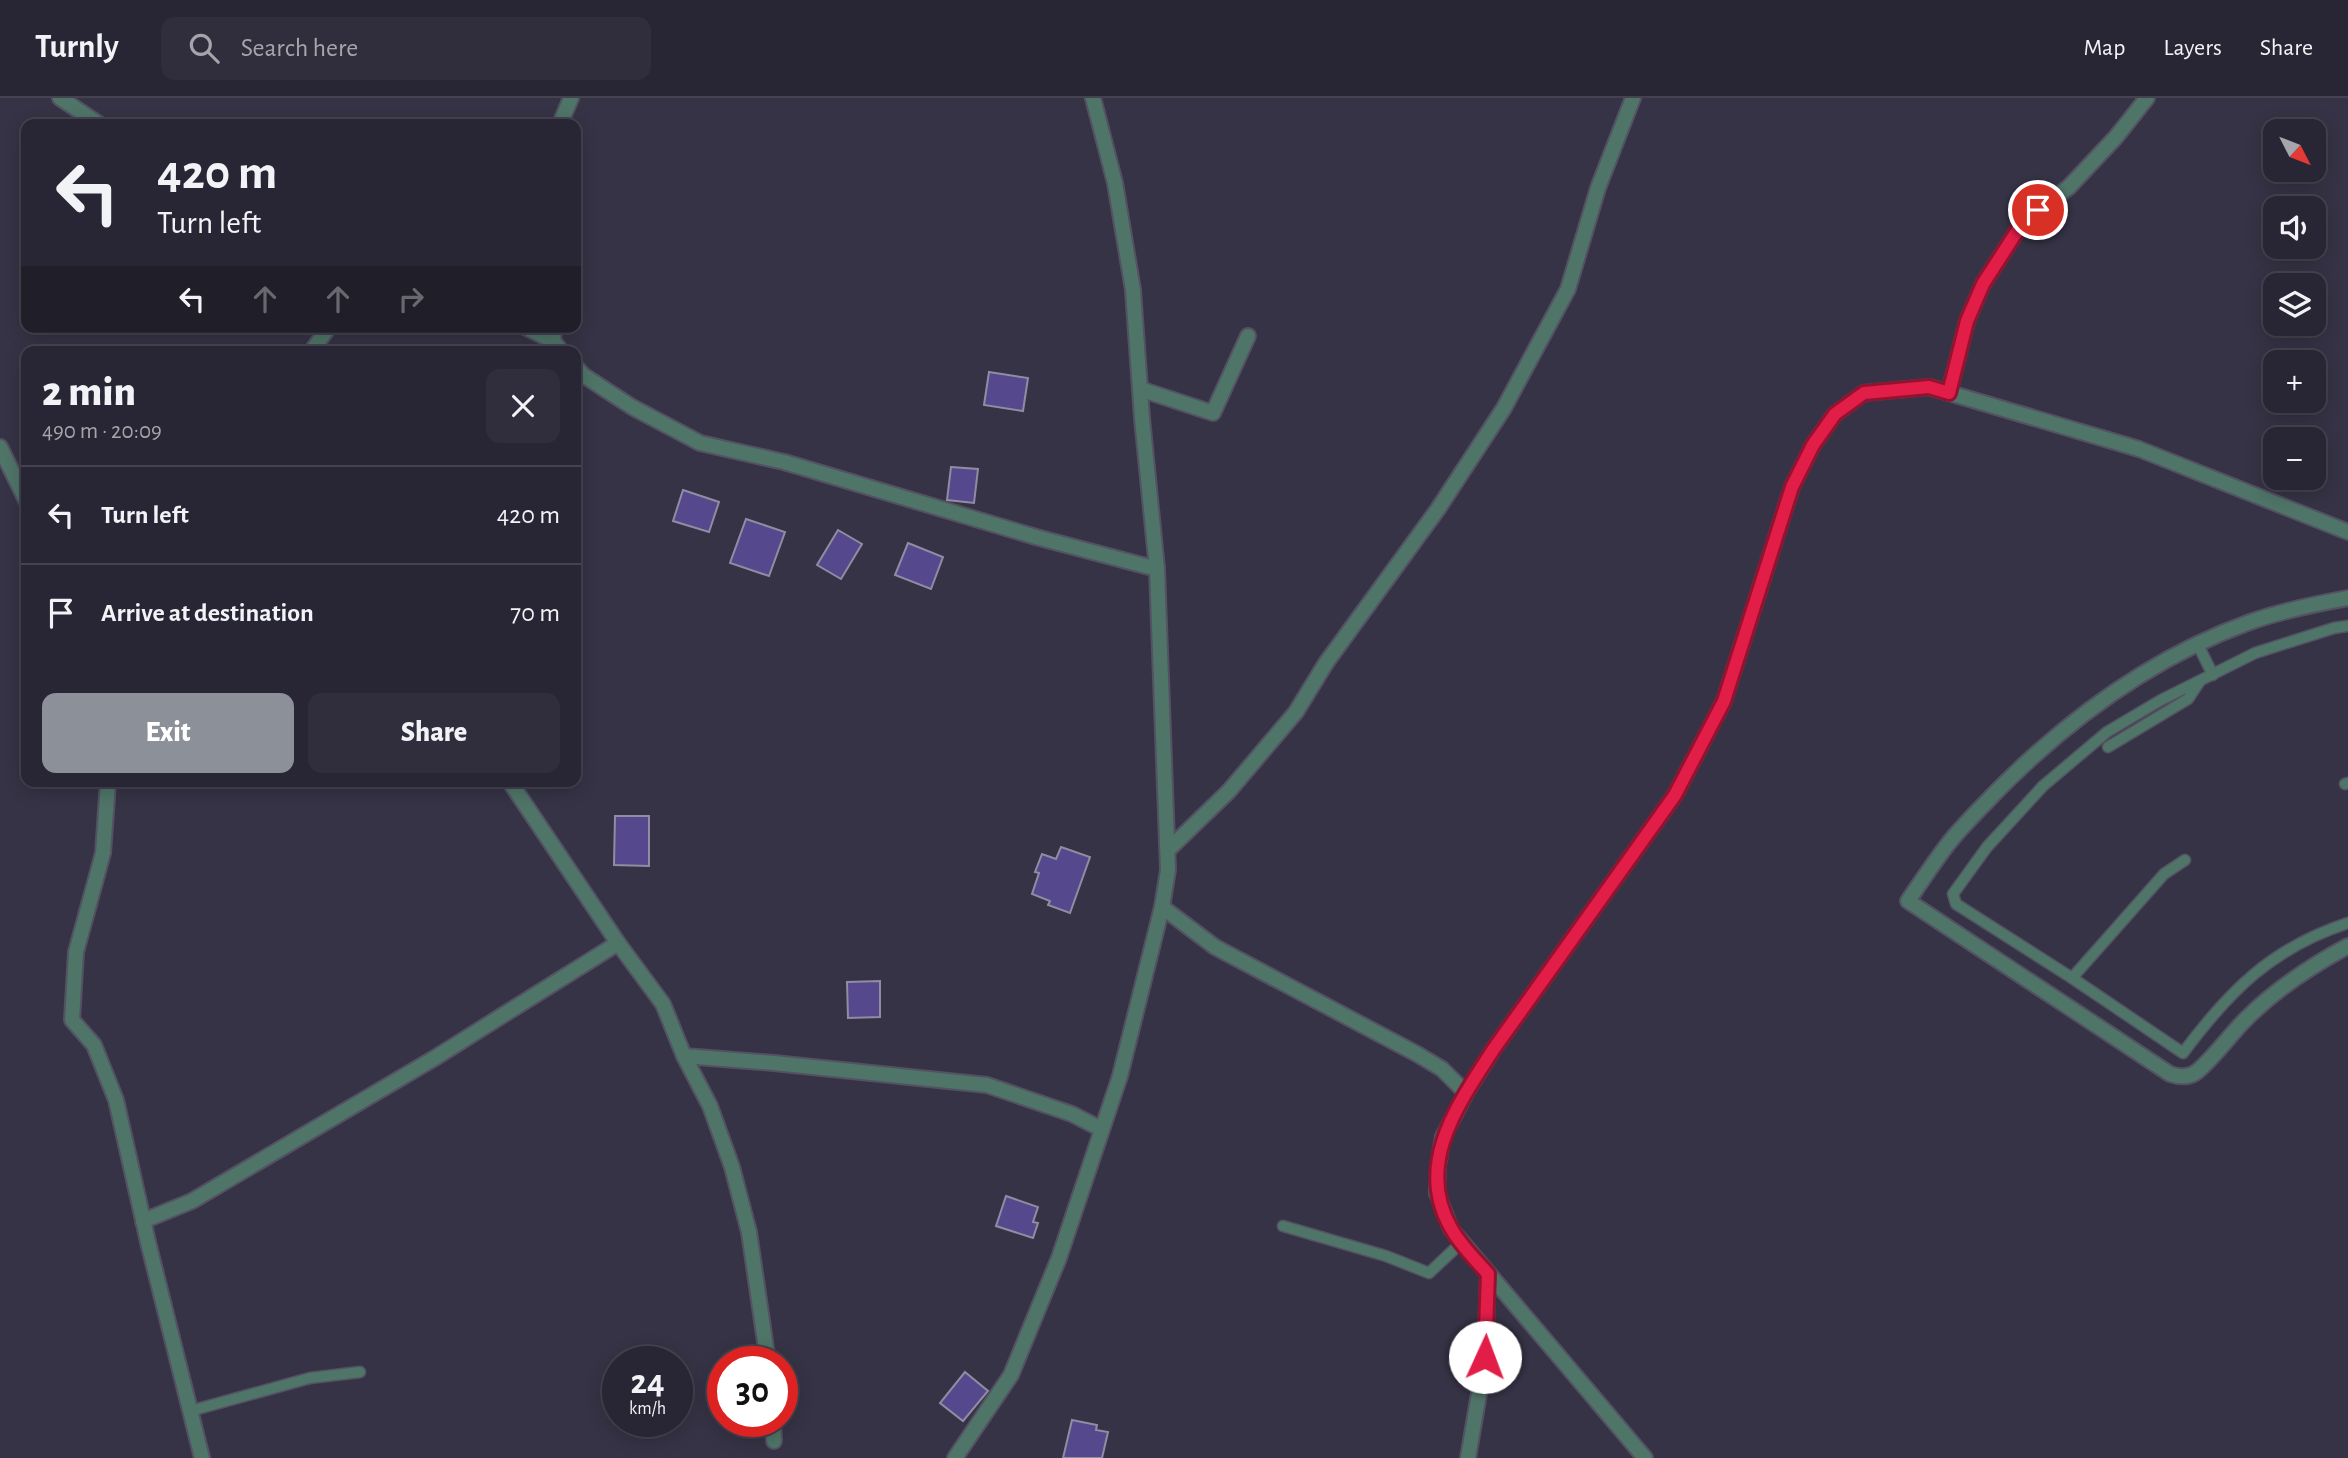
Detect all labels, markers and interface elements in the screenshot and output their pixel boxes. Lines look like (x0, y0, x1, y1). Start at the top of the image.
search box (161, 17, 651, 80)
icon: search (185, 29, 223, 67)
text: Turnly (35, 31, 119, 64)
text: Search here (241, 35, 358, 61)
text: Map (2083, 36, 2125, 60)
text: Layers (2163, 36, 2222, 60)
text: Share (2260, 36, 2313, 60)
north arrow (2263, 119, 2326, 182)
map controls (2263, 119, 2326, 490)
icon: left (42, 147, 133, 238)
text: 420 m (157, 149, 277, 198)
pin (2008, 180, 2068, 240)
icon: arrive (2019, 191, 2057, 229)
button: sound (2263, 196, 2326, 259)
text: Turn left (157, 207, 261, 239)
button: layers (2263, 273, 2326, 336)
icon: left (173, 280, 211, 318)
icon: ahead (246, 280, 284, 318)
icon: ahead (319, 280, 357, 318)
icon: right (392, 280, 430, 318)
button: + (2263, 350, 2326, 413)
button: close (486, 369, 560, 443)
text: 2 min (42, 371, 136, 413)
text: 490 m · 20:09 (42, 420, 162, 443)
button: − (2263, 427, 2326, 490)
icon: left (42, 496, 80, 534)
text: Turn left (101, 502, 189, 528)
text: 420 m (497, 502, 560, 528)
icon: arrive (42, 594, 80, 632)
text: Arrive at destination (101, 600, 314, 626)
text: 70 m (510, 600, 560, 626)
button: Exit (42, 693, 294, 773)
button: Share (308, 693, 560, 773)
position arrow (1448, 1320, 1522, 1394)
speed limit sign: 30 (707, 1346, 798, 1437)
text: 24 (630, 1365, 665, 1400)
text: km/h (629, 1400, 666, 1418)

